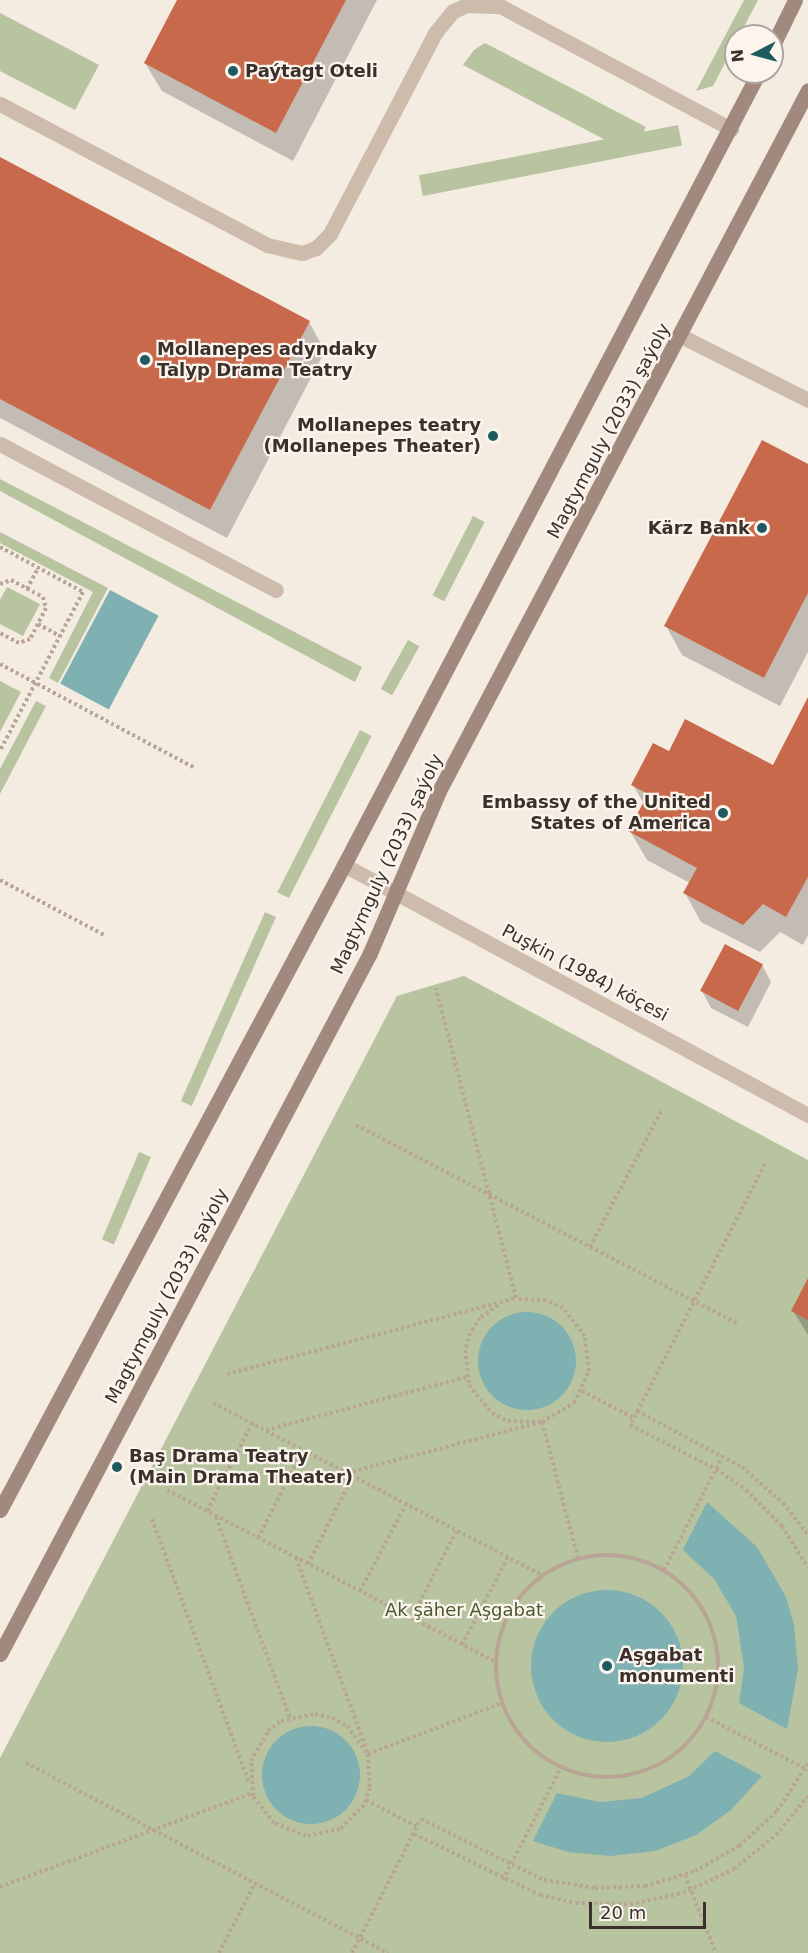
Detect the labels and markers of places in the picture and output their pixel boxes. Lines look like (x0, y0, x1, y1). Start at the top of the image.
place label: Paýtagt Oteli (245, 60, 378, 82)
marker: Paýtagt Oteli (226, 64, 240, 78)
place label: Mollanepes adyndaky Talyp Drama Teatry (157, 339, 377, 382)
marker: Mollanepes adyndaky Talyp Drama Teatry (138, 353, 152, 367)
place label: Mollanepes teatry (Mollanepes Theater) (264, 415, 481, 458)
marker: Mollanepes teatry (Mollanepes Theater) (486, 429, 500, 443)
place label: Kärz Bank (648, 517, 750, 539)
marker: Kärz Bank (755, 521, 769, 535)
place label: Embassy of the United States of America (482, 792, 711, 834)
marker: Embassy of the United States of America (716, 806, 730, 820)
place label: Baş Drama Teatry (Main Drama Theater) (129, 1446, 353, 1488)
marker: Baş Drama Teatry (Main Drama Theater) (110, 1460, 124, 1474)
place label: Aşgabat monumenti (619, 1645, 734, 1688)
marker: Aşgabat monumenti (600, 1659, 614, 1673)

